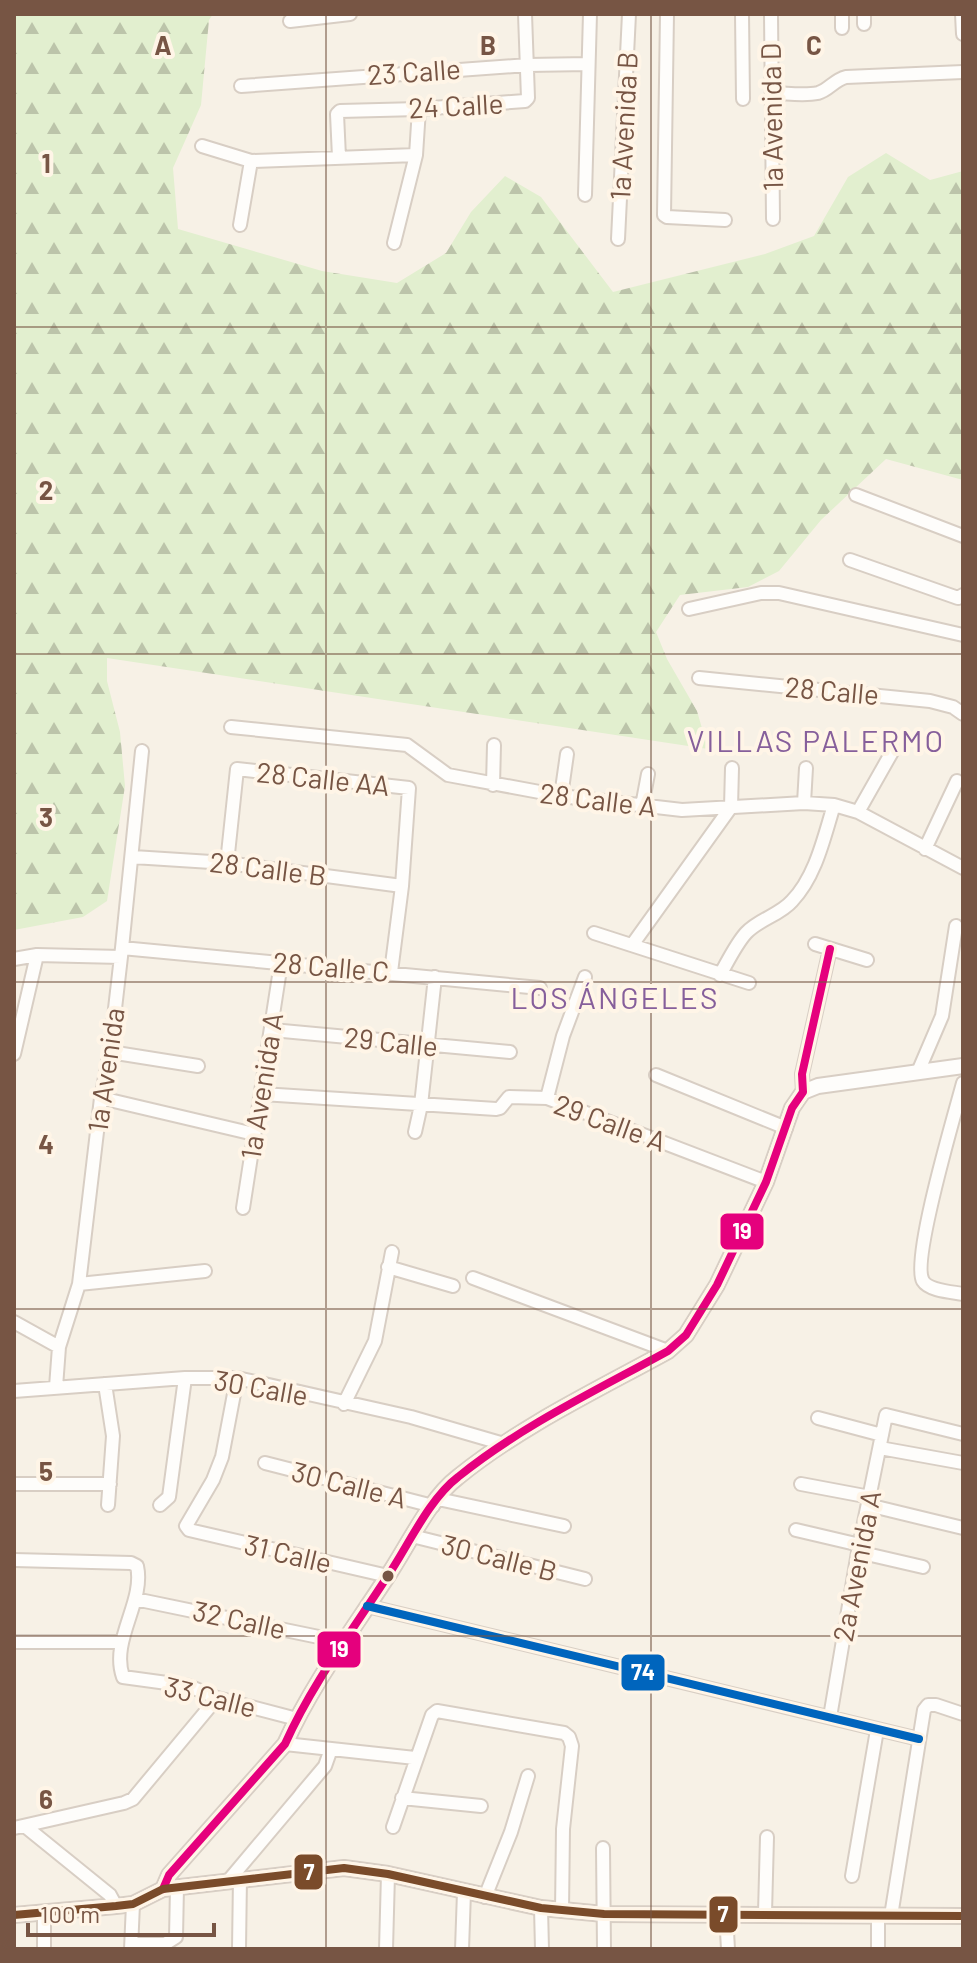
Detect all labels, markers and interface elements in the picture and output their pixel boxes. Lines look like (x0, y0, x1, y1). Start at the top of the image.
text: A (154, 29, 172, 60)
text: B (480, 29, 496, 60)
text: C (806, 29, 822, 60)
street label: 1a Avenida D (753, 43, 789, 192)
street label: 23 Calle (366, 51, 462, 91)
street label: 1a Avenida B (602, 51, 644, 201)
street label: 24 Calle (408, 86, 504, 124)
text: 1 (41, 147, 51, 178)
text: 2 (39, 474, 53, 505)
street label: 28 Calle (784, 669, 880, 711)
district label: VILLAS PALERMO (687, 722, 945, 758)
street label: 28 Calle AA (255, 754, 391, 802)
street label: 28 Calle A (538, 775, 658, 823)
text: 3 (39, 801, 53, 832)
street label: 28 Calle B (208, 844, 328, 892)
street label: 28 Calle C (271, 944, 391, 988)
district label: LOS ÁNGELES (511, 979, 719, 1015)
street label: 1a Avenida (79, 1005, 131, 1134)
street label: 1a Avenida A (233, 1010, 289, 1162)
street label: 29 Calle (343, 1019, 440, 1063)
street label: 29 Calle A (550, 1086, 671, 1158)
text: 4 (38, 1128, 54, 1159)
line badge: 19 (719, 1212, 765, 1251)
text: 19 (732, 1217, 752, 1243)
street label: 30 Calle (212, 1362, 311, 1412)
street label: 30 Calle A (288, 1453, 410, 1515)
text: 5 (39, 1455, 53, 1486)
street label: 2a Avenida A (825, 1487, 887, 1644)
street label: 30 Calle B (438, 1526, 561, 1588)
street label: 31 Calle (241, 1527, 335, 1580)
unlabelled marker (380, 1568, 396, 1584)
street label: 32 Calle (190, 1593, 289, 1645)
line badge: 19 (316, 1630, 362, 1669)
text: 19 (329, 1635, 349, 1661)
line badge: 74 (620, 1653, 666, 1692)
text: 74 (631, 1658, 655, 1684)
street label: 33 Calle (161, 1668, 260, 1724)
text: 6 (39, 1783, 53, 1814)
line badge: 7 (293, 1853, 324, 1891)
text: 7 (304, 1858, 315, 1884)
scale bar (28, 1887, 214, 1937)
line badge: 7 (708, 1895, 739, 1934)
text: 100 m (40, 1899, 100, 1928)
text: 7 (718, 1900, 729, 1926)

